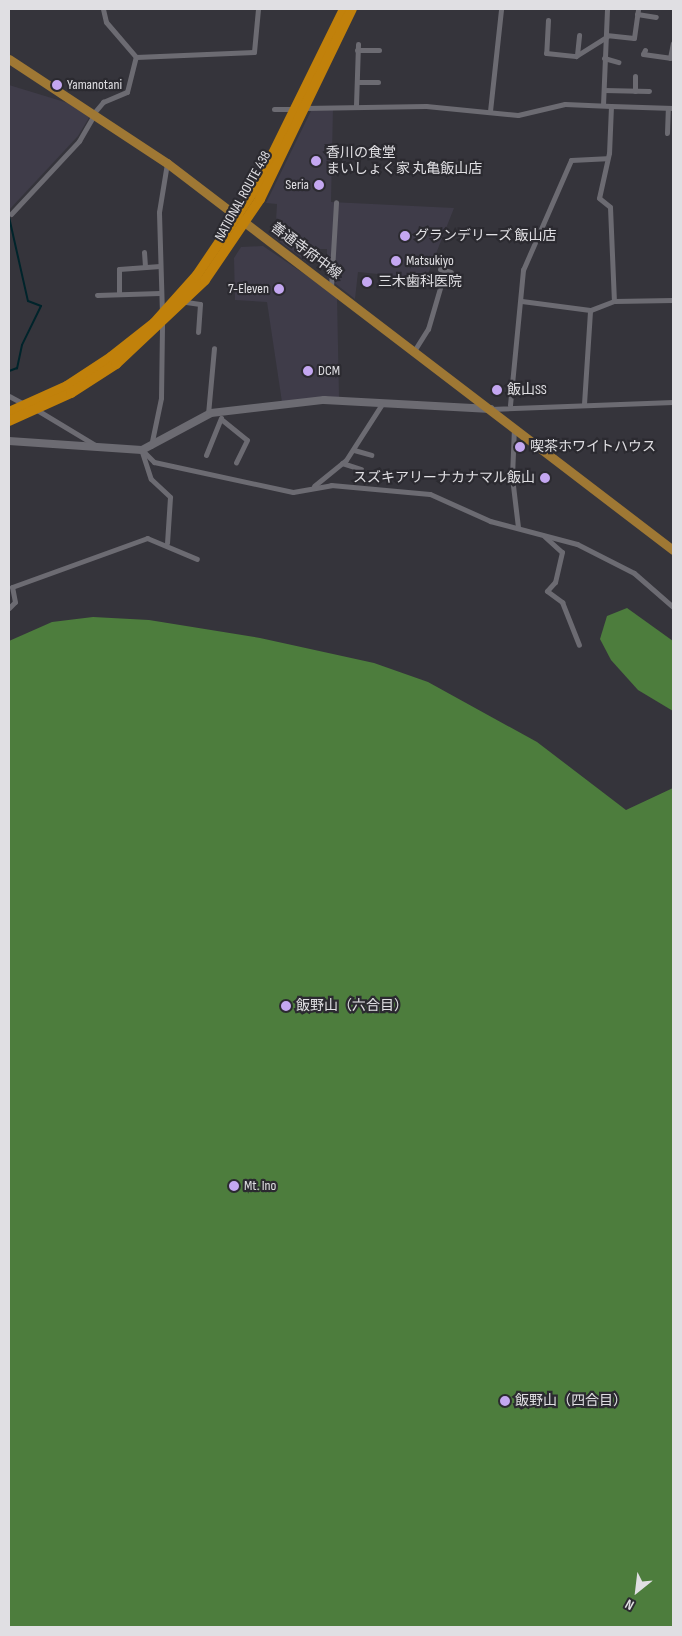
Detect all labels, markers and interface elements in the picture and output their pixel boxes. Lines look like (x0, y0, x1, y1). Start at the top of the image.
place label: Yamanotani (67, 77, 122, 93)
marker: Yamanotani (51, 79, 63, 91)
place label: 香川の食堂 まいしょく家 丸亀飯山店 (326, 145, 482, 178)
street label: NATIONAL ROUTE 438 (211, 148, 275, 244)
marker: 香川の食堂 まいしょく家 丸亀飯山店 (310, 155, 322, 167)
place label: Seria (285, 177, 309, 193)
marker: Seria (313, 179, 325, 191)
street label: 善通寺府中線 (267, 219, 345, 283)
place label: グランデリーズ 飯山店 (415, 228, 557, 244)
marker: グランデリーズ 飯山店 (399, 230, 411, 242)
place label: Matsukiyo (406, 253, 454, 269)
marker: Matsukiyo (390, 255, 402, 267)
place label: 三木歯科医院 (378, 274, 462, 290)
marker: 三木歯科医院 (360, 275, 374, 289)
place label: 7-Eleven (228, 281, 269, 297)
marker: 7-Eleven (273, 283, 285, 295)
place label: DCM (318, 363, 340, 379)
marker: DCM (302, 365, 314, 377)
place label: 飯山SS (507, 382, 547, 398)
marker: 飯山SS (491, 384, 503, 396)
place label: 喫茶ホワイトハウス (530, 439, 656, 455)
marker: 喫茶ホワイトハウス (514, 441, 526, 453)
place label: スズキアリーナカナマル飯山 (353, 470, 535, 486)
marker: スズキアリーナカナマル飯山 (539, 472, 551, 484)
place label: 飯野山（六合目） (296, 998, 408, 1014)
marker: 飯野山（六合目） (280, 1000, 292, 1012)
place label: Mt. Ino (244, 1178, 276, 1194)
marker: Mt. Ino (228, 1180, 240, 1192)
place label: 飯野山（四合目） (515, 1393, 627, 1409)
marker: 飯野山（四合目） (499, 1395, 511, 1407)
north arrow (612, 1566, 662, 1616)
text: N (622, 1595, 637, 1614)

